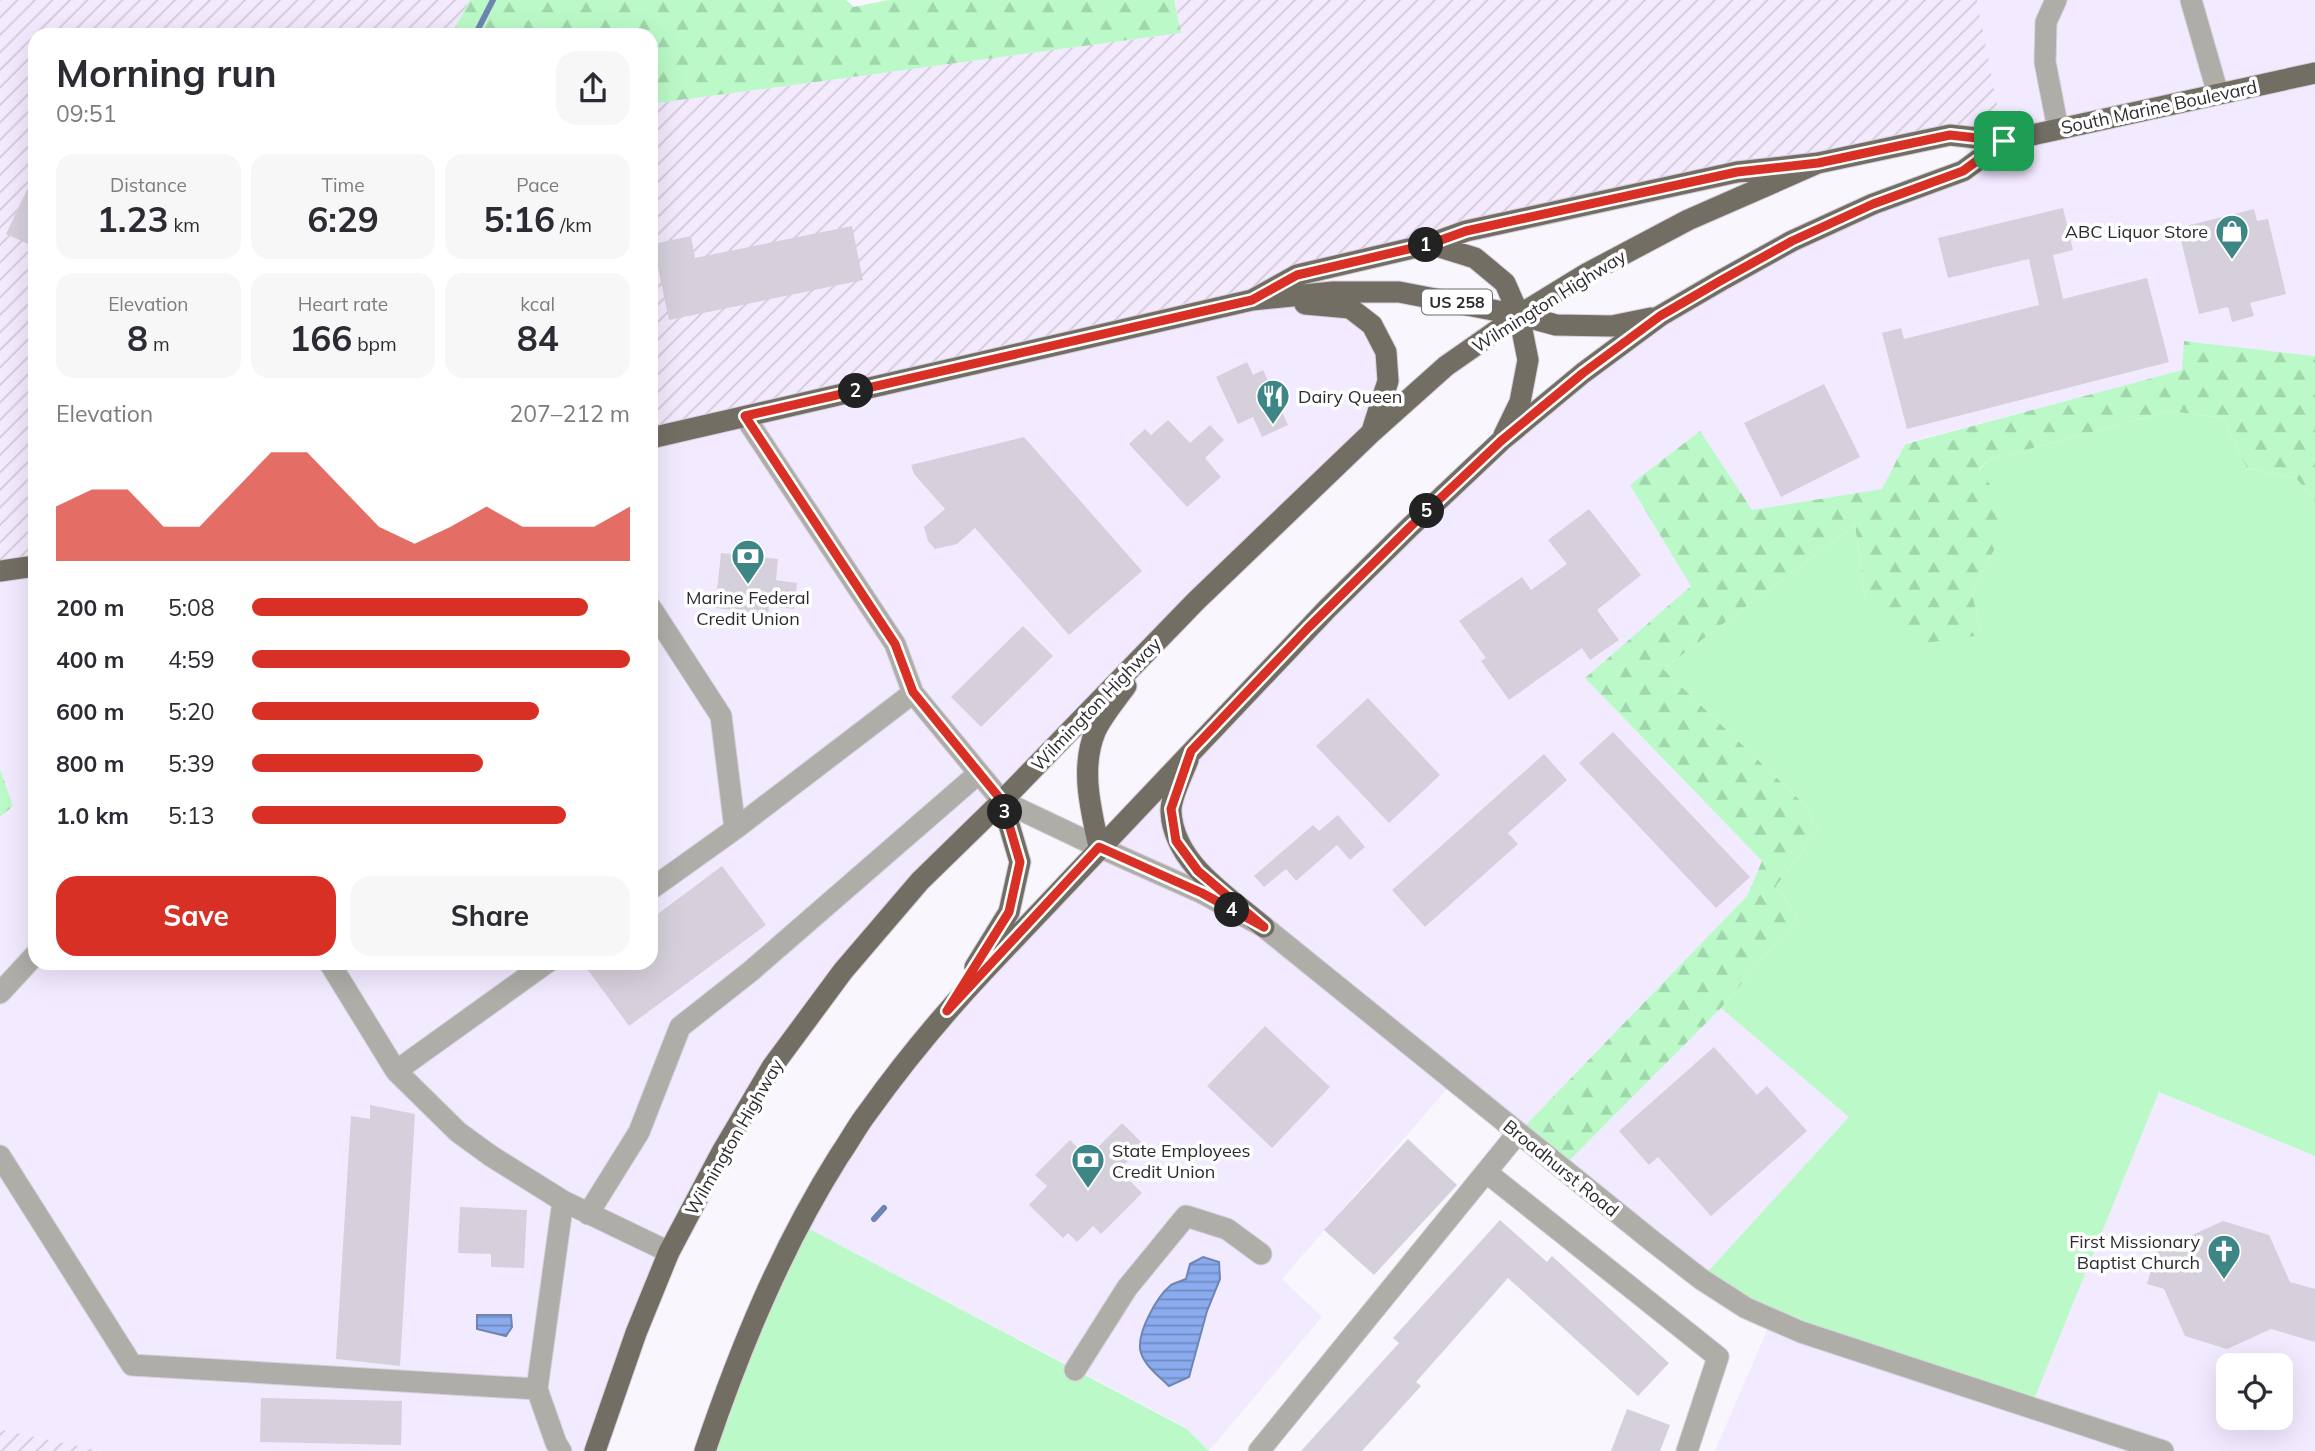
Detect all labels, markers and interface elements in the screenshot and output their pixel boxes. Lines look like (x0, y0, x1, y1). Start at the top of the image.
text: Morning run (56, 49, 277, 97)
button: share (556, 51, 630, 125)
street label: South Marine Boulevard (2059, 75, 2259, 139)
text: 09:51 (56, 99, 116, 128)
pin (1974, 111, 2034, 171)
icon: arrive (1985, 122, 2023, 160)
text: Distance (110, 173, 187, 197)
text: Time (321, 173, 365, 197)
text: Pace (516, 173, 559, 197)
text: 1.23 (97, 197, 168, 241)
text: 6:29 (307, 197, 379, 241)
text: 5:16 (483, 197, 555, 241)
shop icon: ABC Liquor Store (2213, 212, 2251, 261)
text: km (168, 213, 200, 237)
text: /km (555, 213, 592, 237)
place label: ABC Liquor Store (2065, 220, 2208, 243)
pin: 1 (1408, 228, 1444, 262)
text: 1 (1420, 232, 1431, 256)
street label: Wilmington Highway (1468, 244, 1630, 358)
road number: US 258 (1422, 290, 1492, 314)
text: Elevation (108, 292, 189, 316)
text: Heart rate (298, 292, 388, 316)
text: kcal (520, 292, 555, 316)
text: 8 (127, 316, 148, 360)
text: 166 (289, 316, 352, 360)
text: 84 (517, 316, 559, 360)
text: m (148, 332, 170, 356)
text: bpm (352, 332, 397, 356)
pin: 2 (838, 374, 874, 408)
restaurant icon: Dairy Queen (1254, 377, 1292, 426)
text: 2 (850, 378, 861, 402)
place label: Dairy Queen (1298, 385, 1402, 408)
text: Elevation (56, 399, 153, 428)
text: 207–212 m (509, 399, 630, 428)
pin: 5 (1410, 494, 1444, 528)
text: 5 (1421, 498, 1432, 522)
bank icon: Marine Federal Credit Union (729, 537, 767, 586)
place label: Marine Federal Credit Union (686, 586, 810, 630)
text: 200 m (56, 593, 124, 622)
text: 5:08 (168, 593, 215, 622)
street label: Wilmington Highway (1026, 632, 1166, 776)
text: 400 m (56, 645, 124, 674)
text: 4:59 (168, 645, 215, 674)
text: 600 m (56, 697, 124, 726)
text: 5:20 (168, 697, 215, 726)
text: 800 m (56, 749, 124, 778)
text: 5:39 (168, 749, 215, 778)
pin: 3 (988, 794, 1023, 830)
text: 3 (999, 799, 1010, 823)
text: 1.0 km (56, 801, 129, 830)
text: 5:13 (168, 801, 215, 830)
button: Save (56, 876, 336, 956)
button: Share (350, 876, 630, 956)
pin: 4 (1214, 892, 1250, 928)
text: 4 (1226, 897, 1237, 921)
street label: Wilmington Highway (680, 1054, 788, 1219)
street label: Broadhurst Road (1499, 1114, 1623, 1222)
place label: State Employees Credit Union (1112, 1139, 1251, 1183)
bank icon: State Employees Credit Union (1069, 1141, 1107, 1190)
place label: First Missionary Baptist Church (2069, 1230, 2200, 1274)
church icon: First Missionary Baptist Church (2205, 1232, 2243, 1281)
map controls (2216, 1353, 2293, 1430)
button: locate (2216, 1353, 2293, 1430)

